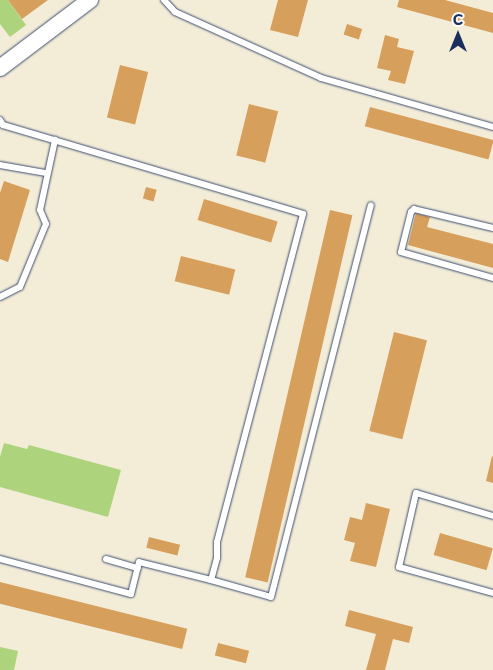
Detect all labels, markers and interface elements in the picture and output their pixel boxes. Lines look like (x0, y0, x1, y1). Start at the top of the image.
text: С (453, 9, 463, 30)
north arrow (433, 10, 483, 60)

